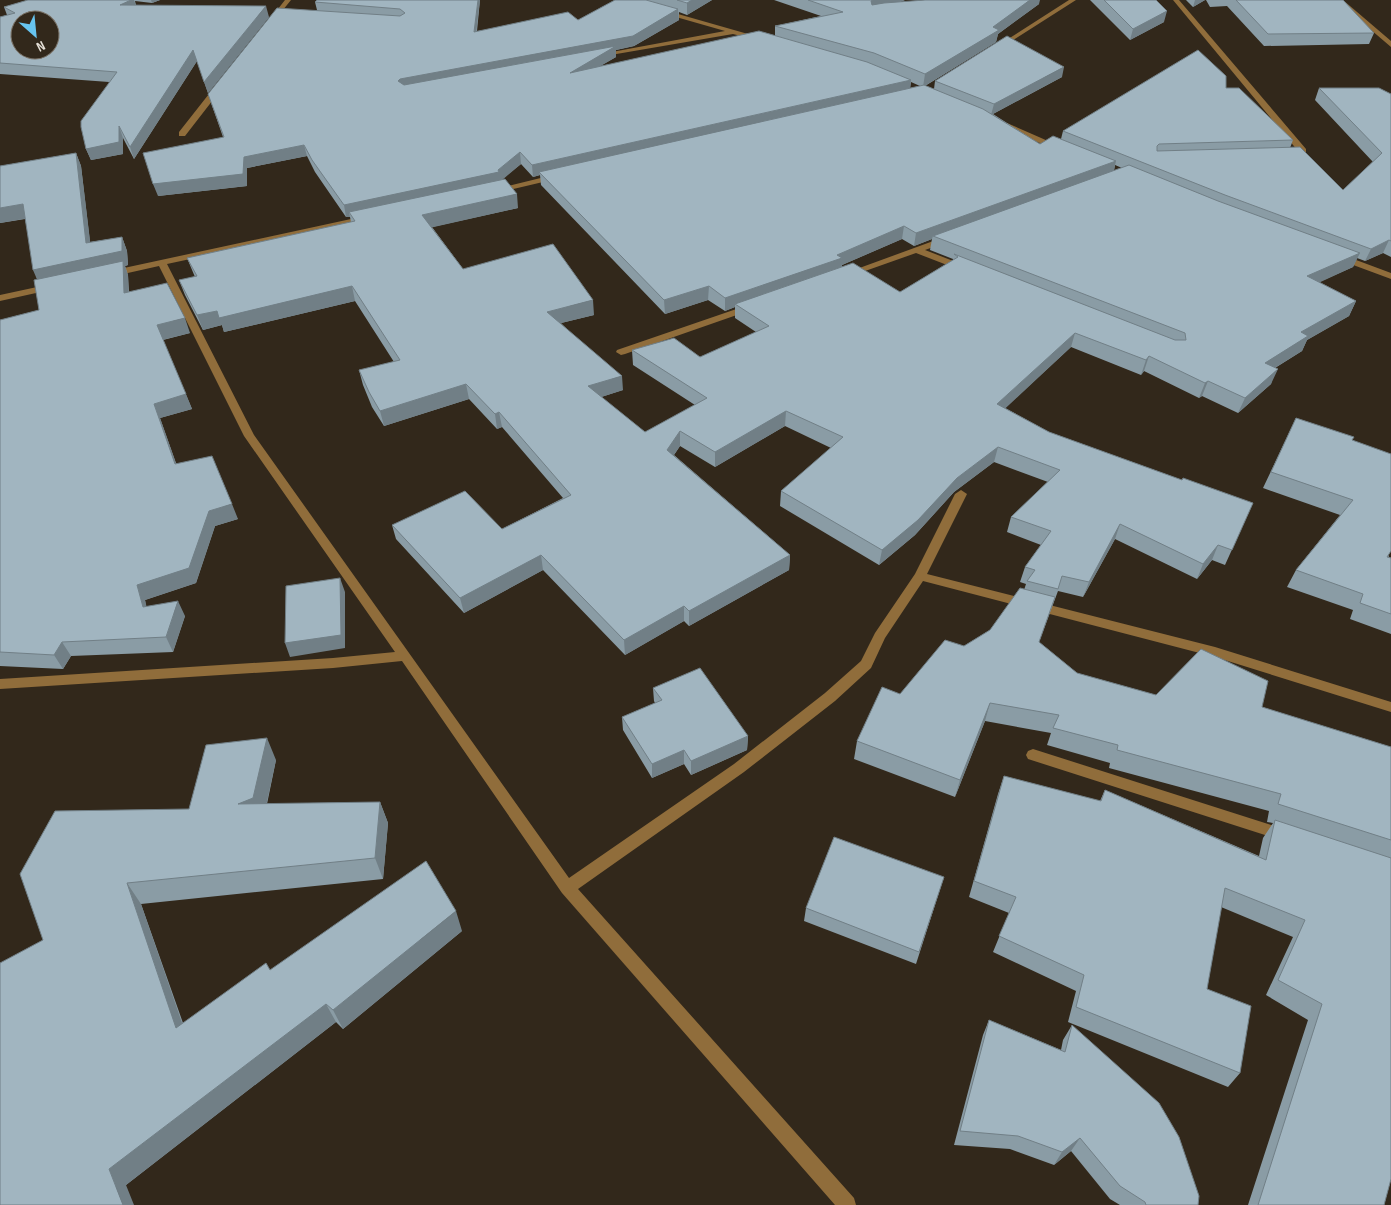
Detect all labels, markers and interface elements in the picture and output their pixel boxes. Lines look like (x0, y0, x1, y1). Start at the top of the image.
north arrow (10, 10, 60, 60)
text: N (33, 37, 48, 55)

